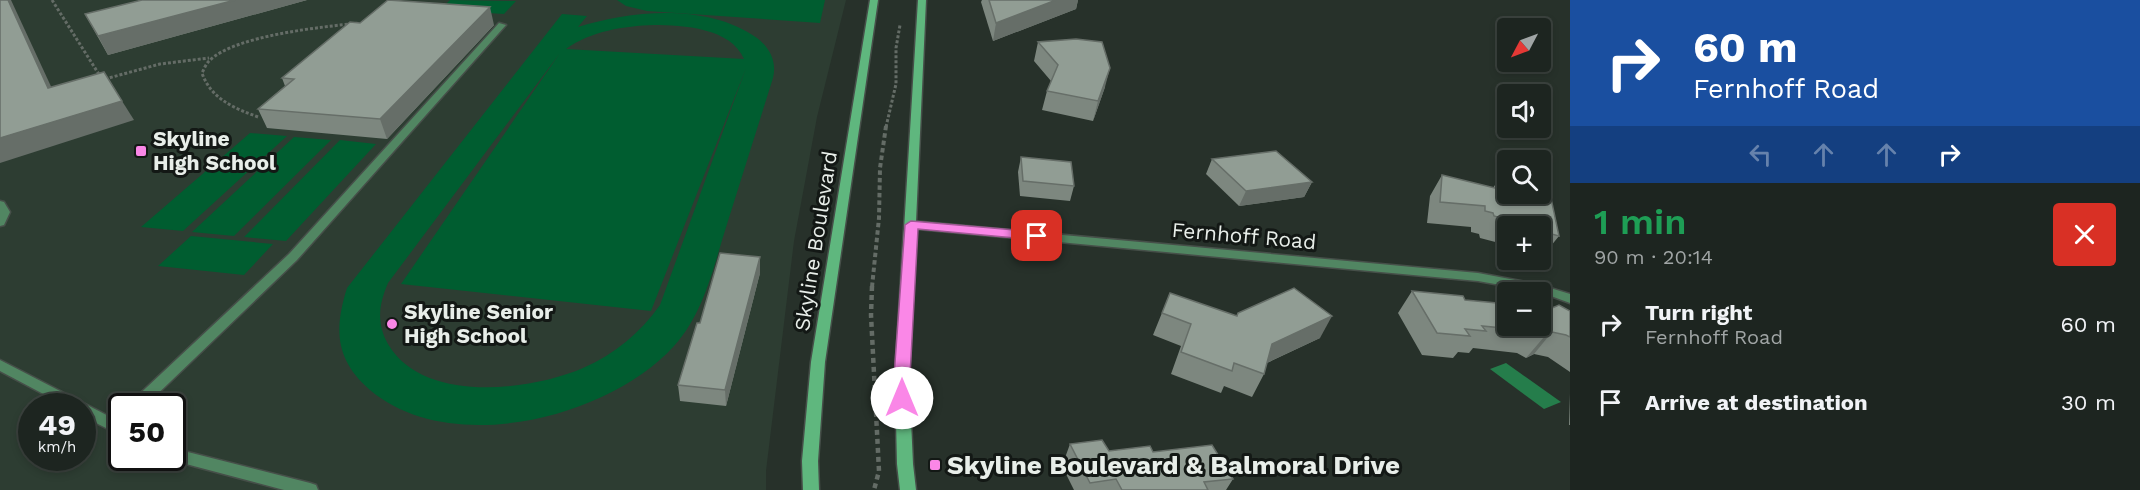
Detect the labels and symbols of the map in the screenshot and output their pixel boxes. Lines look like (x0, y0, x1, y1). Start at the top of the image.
north arrow (1497, 18, 1551, 72)
place label: Skyline High School (153, 126, 276, 175)
marker: Skyline High School (134, 144, 148, 158)
street label: Skyline Boulevard (789, 149, 842, 333)
pin (1011, 210, 1062, 261)
street label: Fernhoff Road (1171, 217, 1317, 254)
place label: Skyline Senior High School (404, 299, 553, 348)
marker: Skyline Senior High School (385, 317, 399, 331)
position arrow (870, 366, 934, 430)
speed limit sign: 50 (108, 393, 186, 471)
place label: Skyline Boulevard & Balmoral Drive (947, 450, 1400, 480)
marker: Skyline Boulevard & Balmoral Drive (928, 458, 942, 472)

